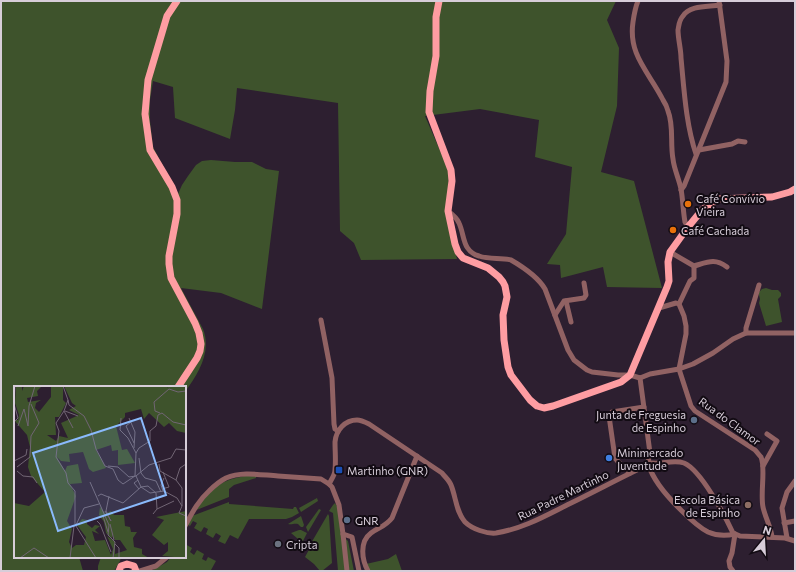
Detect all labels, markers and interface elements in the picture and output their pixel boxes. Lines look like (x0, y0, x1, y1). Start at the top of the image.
place label: Café Convívio Vieira (696, 192, 765, 218)
marker: Café Convívio Vieira (683, 199, 693, 209)
place label: Café Cachada (681, 224, 749, 237)
marker: Café Cachada (668, 225, 678, 235)
inset map (14, 386, 186, 558)
street label: Rua do Clamor (697, 394, 764, 448)
place label: Junta de Freguesia de Espinho (596, 408, 686, 434)
marker: Junta de Freguesia de Espinho (689, 415, 699, 425)
place label: Minimercado Juventude (617, 446, 684, 473)
marker: Minimercado Juventude (604, 453, 614, 463)
place label: Martinho (GNR) (347, 464, 428, 477)
marker: Martinho (GNR) (334, 465, 344, 475)
street label: Rua Padre Martinho (515, 467, 611, 523)
place label: Escola Básica de Espinho (674, 493, 740, 519)
marker: Escola Básica de Espinho (743, 500, 753, 510)
place label: GNR (355, 514, 379, 527)
marker: GNR (342, 515, 352, 525)
north arrow (744, 520, 784, 560)
text: N (761, 523, 773, 537)
place label: Cripta (286, 538, 317, 551)
marker: Cripta (273, 539, 283, 549)

